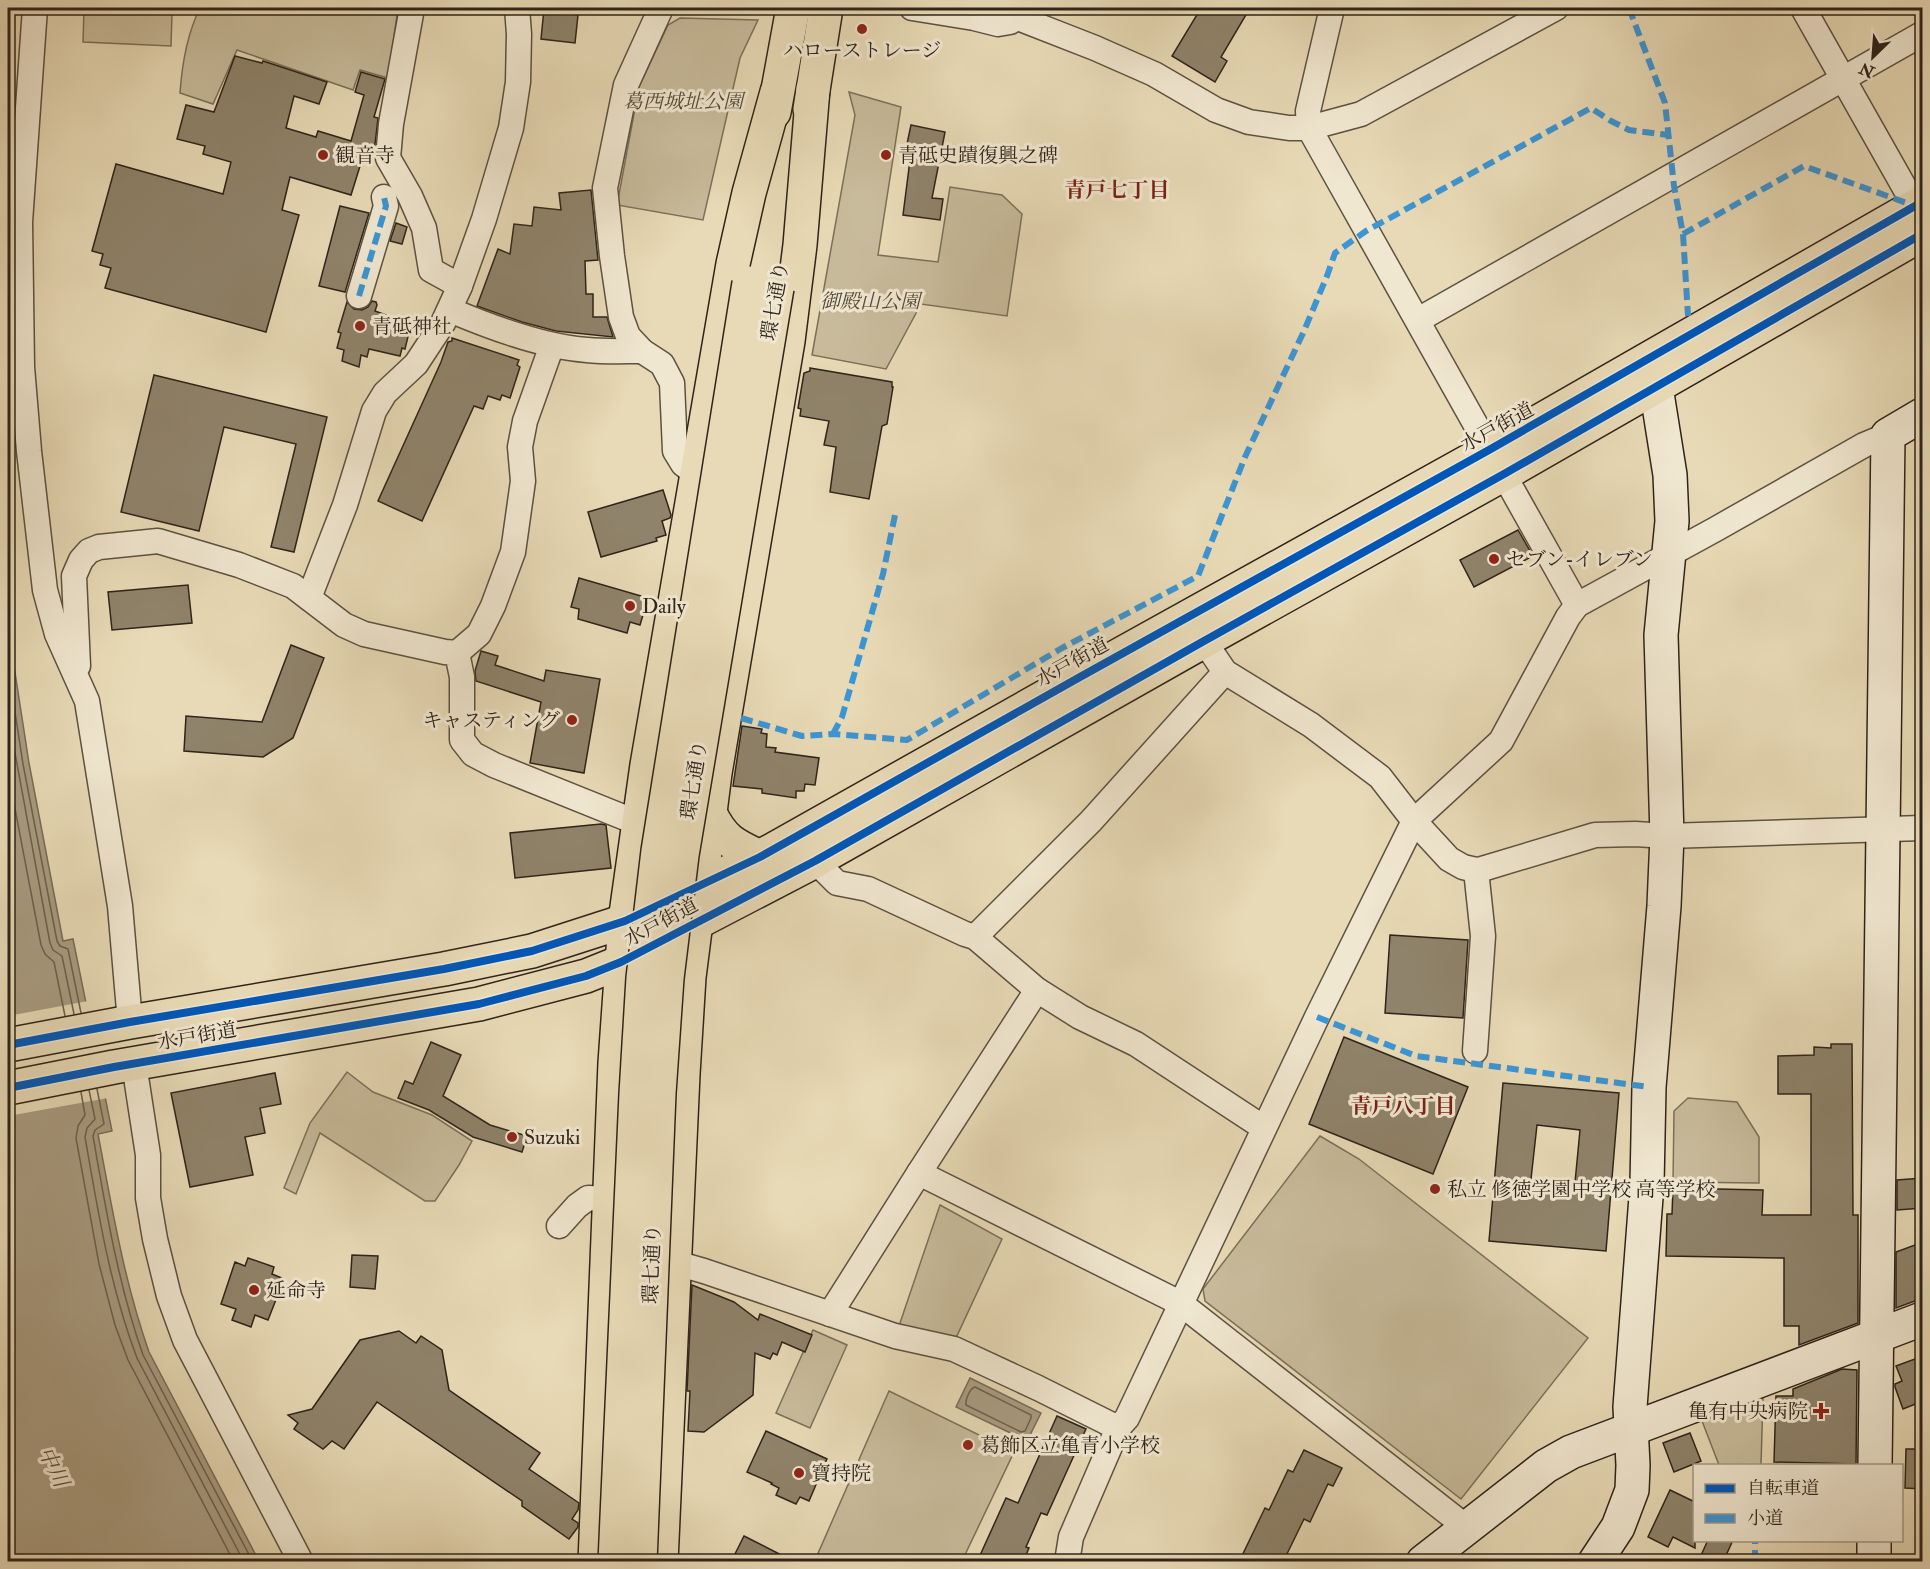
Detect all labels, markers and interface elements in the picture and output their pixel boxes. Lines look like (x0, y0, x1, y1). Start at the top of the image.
marker: ハローストレージ (855, 22, 869, 36)
north arrow (1843, 27, 1903, 87)
place label: ハローストレージ (783, 38, 941, 63)
text: N (1856, 57, 1879, 82)
park label: 葛西城址公園 (623, 89, 746, 114)
place label: 観音寺 (335, 143, 395, 168)
place label: 青砥史蹟復興之碑 (898, 143, 1058, 168)
marker: 観音寺 (316, 148, 330, 162)
marker: 青砥史蹟復興之碑 (879, 148, 893, 162)
district label: 青戸七丁目 (1065, 177, 1170, 204)
street label: 環七通り (756, 259, 794, 343)
park label: 御殿山公園 (820, 289, 923, 314)
place label: 青砥神社 (372, 314, 452, 339)
marker: 青砥神社 (353, 319, 367, 333)
street label: 水戸街道 (1456, 397, 1538, 457)
place label: セブン-イレブン (1506, 547, 1653, 572)
marker: セブン-イレブン (1487, 552, 1501, 566)
place label: Daily (642, 594, 687, 619)
marker: Daily (623, 599, 637, 613)
street label: 水戸街道 (1031, 632, 1113, 692)
place label: キャスティング (422, 708, 560, 733)
marker: キャスティング (565, 713, 579, 727)
street label: 環七通り (675, 739, 713, 821)
street label: 水戸街道 (620, 892, 702, 952)
street label: 水戸街道 (155, 1017, 239, 1055)
district label: 青戸八丁目 (1351, 1093, 1456, 1120)
place label: Suzuki (524, 1125, 580, 1150)
marker: Suzuki (505, 1130, 519, 1144)
place label: 私立 修徳学園中学校 高等学校 (1447, 1177, 1715, 1202)
marker: 私立 修徳学園中学校 高等学校 (1428, 1182, 1442, 1196)
street label: 環七通り (638, 1224, 666, 1304)
place label: 延命寺 (266, 1278, 326, 1303)
marker: 延命寺 (247, 1283, 261, 1297)
place label: 亀有中央病院 (1688, 1399, 1808, 1424)
marker: 亀有中央病院 (1812, 1402, 1830, 1420)
place label: 葛飾区立亀青小学校 (980, 1433, 1160, 1458)
marker: 葛飾区立亀青小学校 (961, 1438, 975, 1452)
water label: 中川 (32, 1442, 75, 1494)
place label: 寶持院 (811, 1461, 871, 1486)
legend (1693, 1464, 1903, 1542)
marker: 寶持院 (792, 1466, 806, 1480)
text: 自転車道 (1747, 1477, 1819, 1500)
text: 小道 (1747, 1507, 1783, 1530)

